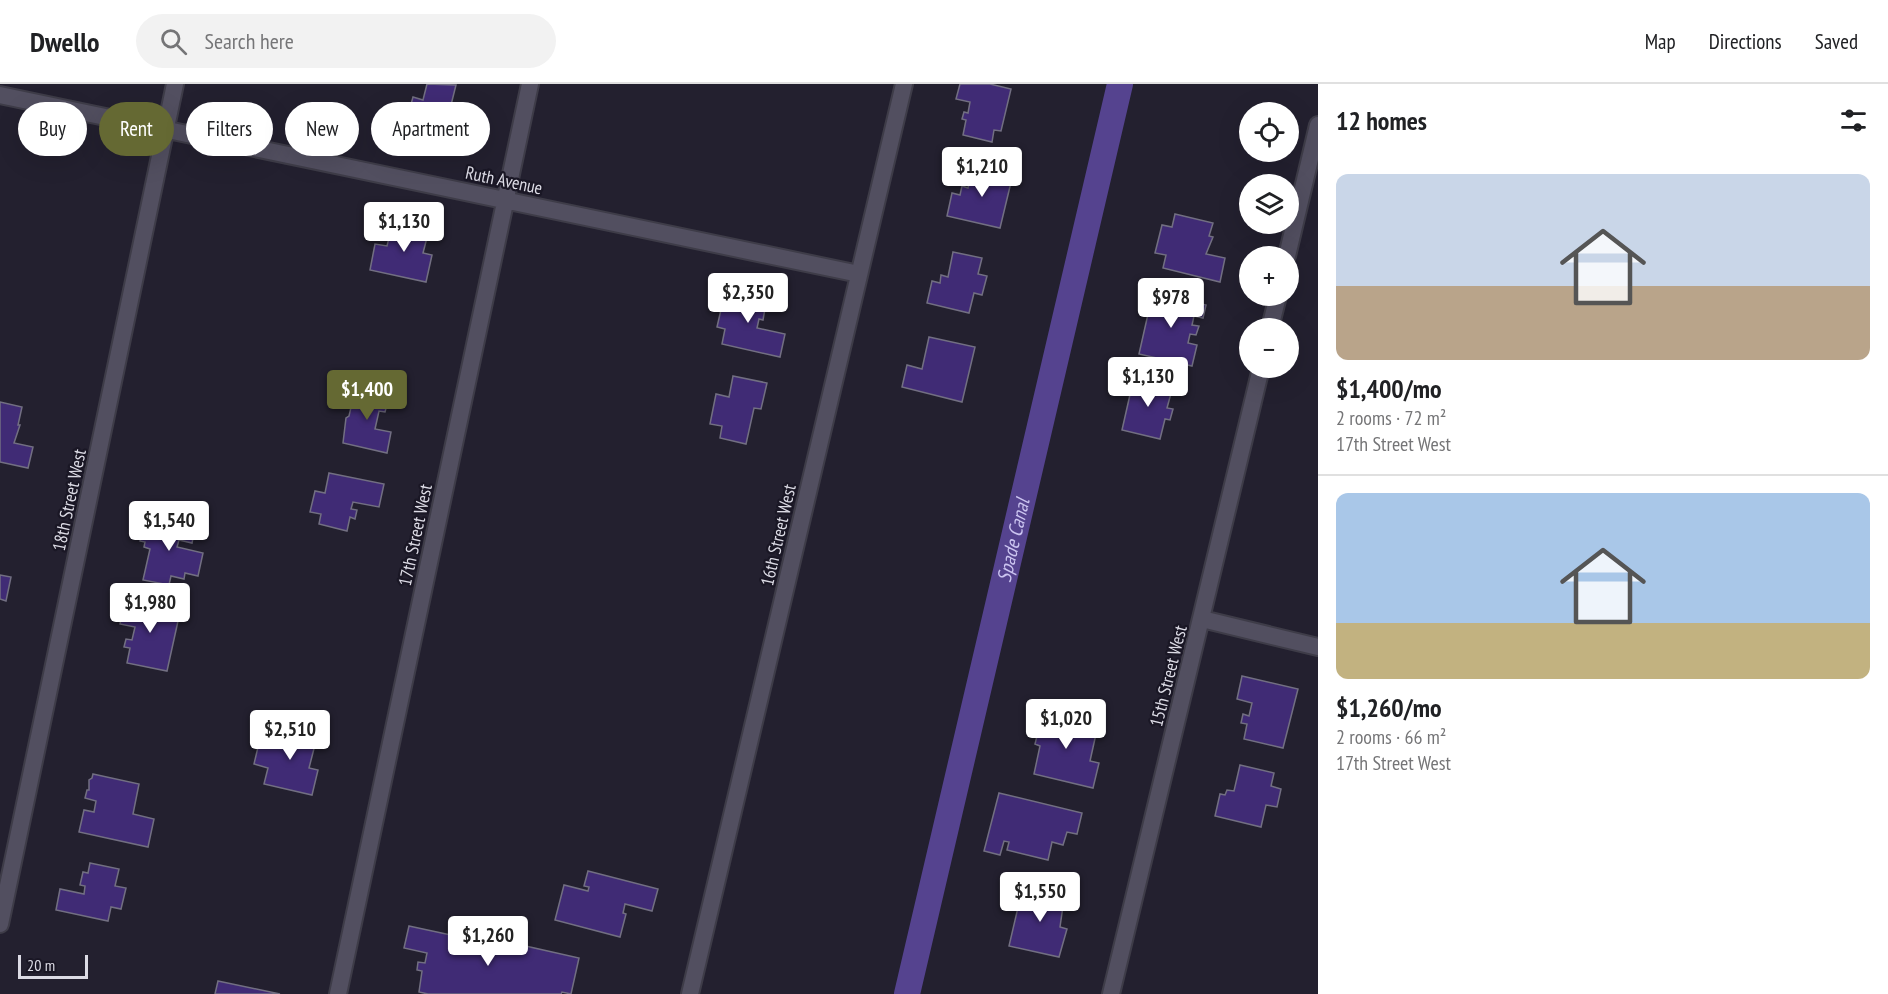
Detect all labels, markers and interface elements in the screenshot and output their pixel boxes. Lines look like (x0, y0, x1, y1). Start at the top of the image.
search box (136, 14, 556, 68)
text: Dwello (30, 23, 100, 60)
icon: search (157, 25, 190, 58)
text: Search here (205, 27, 294, 55)
text: Map (1645, 28, 1676, 55)
text: Directions (1709, 28, 1782, 55)
text: Saved (1815, 28, 1858, 55)
chip: Buy (18, 102, 87, 156)
chip: Rent (99, 102, 174, 156)
chip: Filters (186, 102, 273, 156)
chip: New (285, 102, 359, 156)
chip: Apartment (371, 102, 490, 156)
map controls (1239, 102, 1299, 378)
button: locate (1239, 102, 1299, 162)
text: 12 homes (1336, 104, 1427, 137)
icon: filters (1837, 104, 1870, 137)
pin: $1,210 (933, 147, 1031, 198)
text: $1,210 (956, 153, 1008, 179)
street label: Ruth Avenue (463, 161, 545, 199)
button: layers (1239, 174, 1299, 234)
pin: $1,130 (355, 202, 453, 253)
text: $1,130 (378, 208, 430, 234)
icon: home (1549, 213, 1657, 321)
button: + (1239, 246, 1299, 306)
pin: $2,350 (699, 273, 797, 324)
pin: $978 (1135, 278, 1207, 329)
text: $2,350 (722, 279, 774, 305)
text: $978 (1152, 284, 1190, 310)
button: − (1239, 318, 1299, 378)
pin: $1,130 (1099, 357, 1197, 408)
text: $1,130 (1122, 363, 1174, 389)
pin: $1,400 (318, 370, 416, 421)
text: $1,400/mo (1336, 372, 1442, 405)
text: $1,400 (341, 376, 393, 402)
text: 2 rooms · 72 m² (1336, 405, 1446, 431)
text: 17th Street West (1336, 431, 1451, 457)
street label: 18th Street West (47, 447, 91, 553)
street label: 17th Street West (393, 482, 437, 588)
street label: 16th Street West (755, 482, 801, 588)
water label: Spade Canal (991, 494, 1036, 585)
pin: $1,540 (120, 501, 218, 552)
text: $1,540 (143, 507, 195, 533)
icon: home (1549, 532, 1657, 640)
pin: $1,980 (101, 583, 199, 634)
text: $1,980 (124, 589, 176, 615)
street label: 15th Street West (1144, 623, 1192, 729)
text: $1,260/mo (1336, 691, 1442, 724)
pin: $1,020 (1017, 699, 1115, 750)
text: $1,020 (1040, 705, 1092, 731)
pin: $2,510 (241, 710, 339, 761)
text: $2,510 (264, 716, 316, 742)
text: 2 rooms · 66 m² (1336, 724, 1446, 750)
text: 17th Street West (1336, 750, 1451, 776)
pin: $1,550 (991, 872, 1089, 923)
text: $1,550 (1014, 878, 1066, 904)
pin: $1,260 (439, 916, 537, 967)
text: $1,260 (462, 922, 514, 948)
scale bar (18, 952, 88, 980)
text: 20 m (27, 955, 55, 975)

